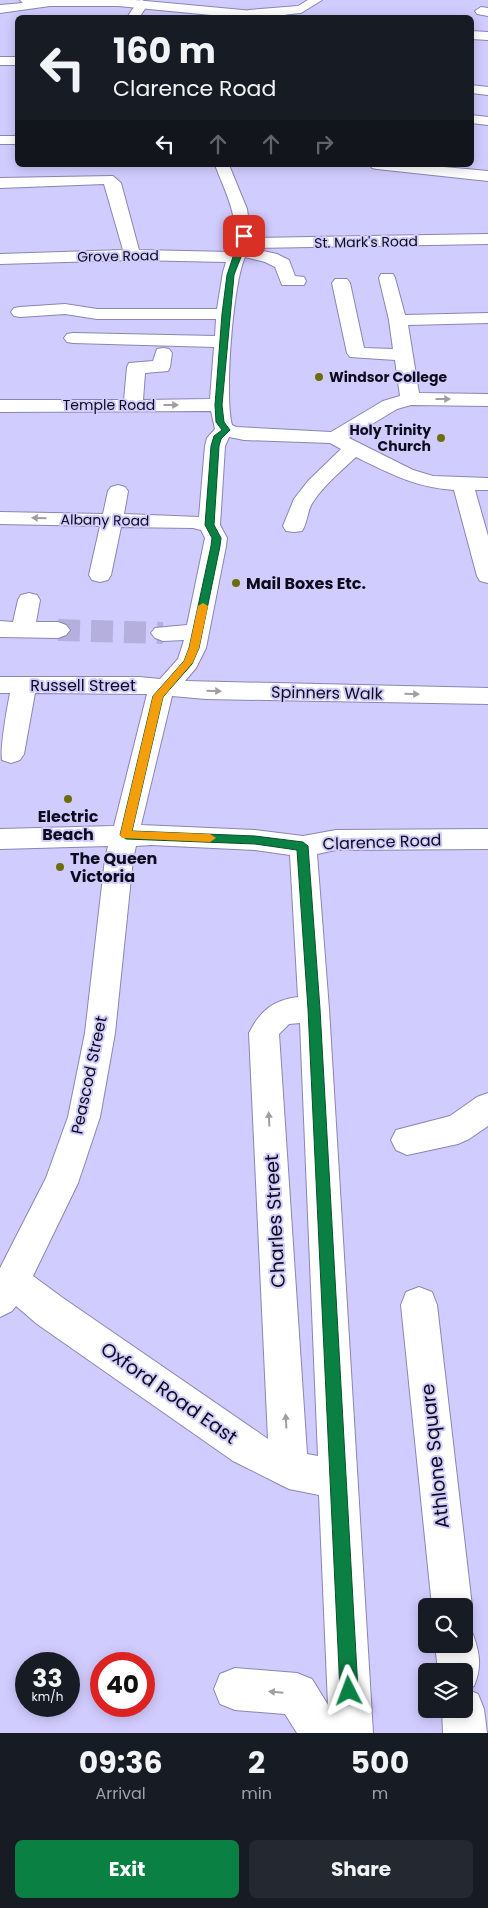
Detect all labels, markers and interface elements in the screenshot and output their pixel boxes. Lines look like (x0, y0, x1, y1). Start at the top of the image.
text: 160 m (113, 26, 216, 75)
icon: left (30, 35, 95, 100)
text: Clarence Road (113, 73, 276, 104)
icon: left (151, 130, 179, 158)
icon: ahead (204, 130, 232, 158)
icon: ahead (257, 130, 285, 158)
icon: right (310, 130, 338, 158)
pin (223, 215, 265, 257)
icon: arrive (230, 222, 258, 250)
street label: St. Mark's Road (314, 231, 418, 253)
street label: Grove Road (77, 245, 159, 267)
place label: Windsor College (329, 367, 447, 387)
marker: Windsor College (313, 371, 325, 383)
street label: Temple Road (63, 395, 155, 415)
one-way arrow (435, 396, 451, 404)
one-way arrow (163, 401, 179, 409)
place label: Holy Trinity Church (349, 420, 431, 456)
marker: Holy Trinity Church (435, 432, 447, 444)
street label: Albany Road (60, 509, 150, 531)
one-way arrow (30, 514, 46, 522)
place label: Mail Boxes Etc. (246, 572, 366, 595)
marker: Mail Boxes Etc. (230, 577, 242, 589)
street label: Russell Street (30, 674, 136, 697)
street label: Spinners Walk (271, 681, 384, 705)
one-way arrow (206, 687, 222, 695)
one-way arrow (404, 690, 420, 698)
marker: Electric Beach (62, 793, 74, 805)
place label: Electric Beach (38, 805, 99, 846)
street label: Clarence Road (322, 828, 442, 856)
place label: The Queen Victoria (70, 847, 157, 888)
marker: The Queen Victoria (54, 861, 66, 873)
street label: Peascod Street (65, 1014, 113, 1136)
one-way arrow (264, 1111, 272, 1127)
street label: Charles Street (258, 1153, 292, 1289)
street label: Oxford Road East (95, 1336, 243, 1450)
street label: Athlone Square (414, 1382, 456, 1530)
one-way arrow (282, 1413, 290, 1429)
map controls (418, 1598, 473, 1718)
button: search (418, 1598, 473, 1653)
speed limit sign: 40 (90, 1652, 155, 1717)
text: 33 (32, 1661, 63, 1696)
button: layers (418, 1663, 473, 1718)
position arrow (322, 1664, 374, 1716)
text: km/h (32, 1688, 63, 1705)
one-way arrow (268, 1688, 284, 1696)
text: 09:36 (79, 1741, 163, 1784)
text: 2 (248, 1741, 265, 1784)
text: 500 (351, 1741, 409, 1784)
text: Arrival (95, 1782, 146, 1805)
text: min (241, 1782, 272, 1805)
text: m (372, 1782, 388, 1805)
button: Exit (15, 1840, 239, 1898)
button: Share (249, 1840, 473, 1898)

